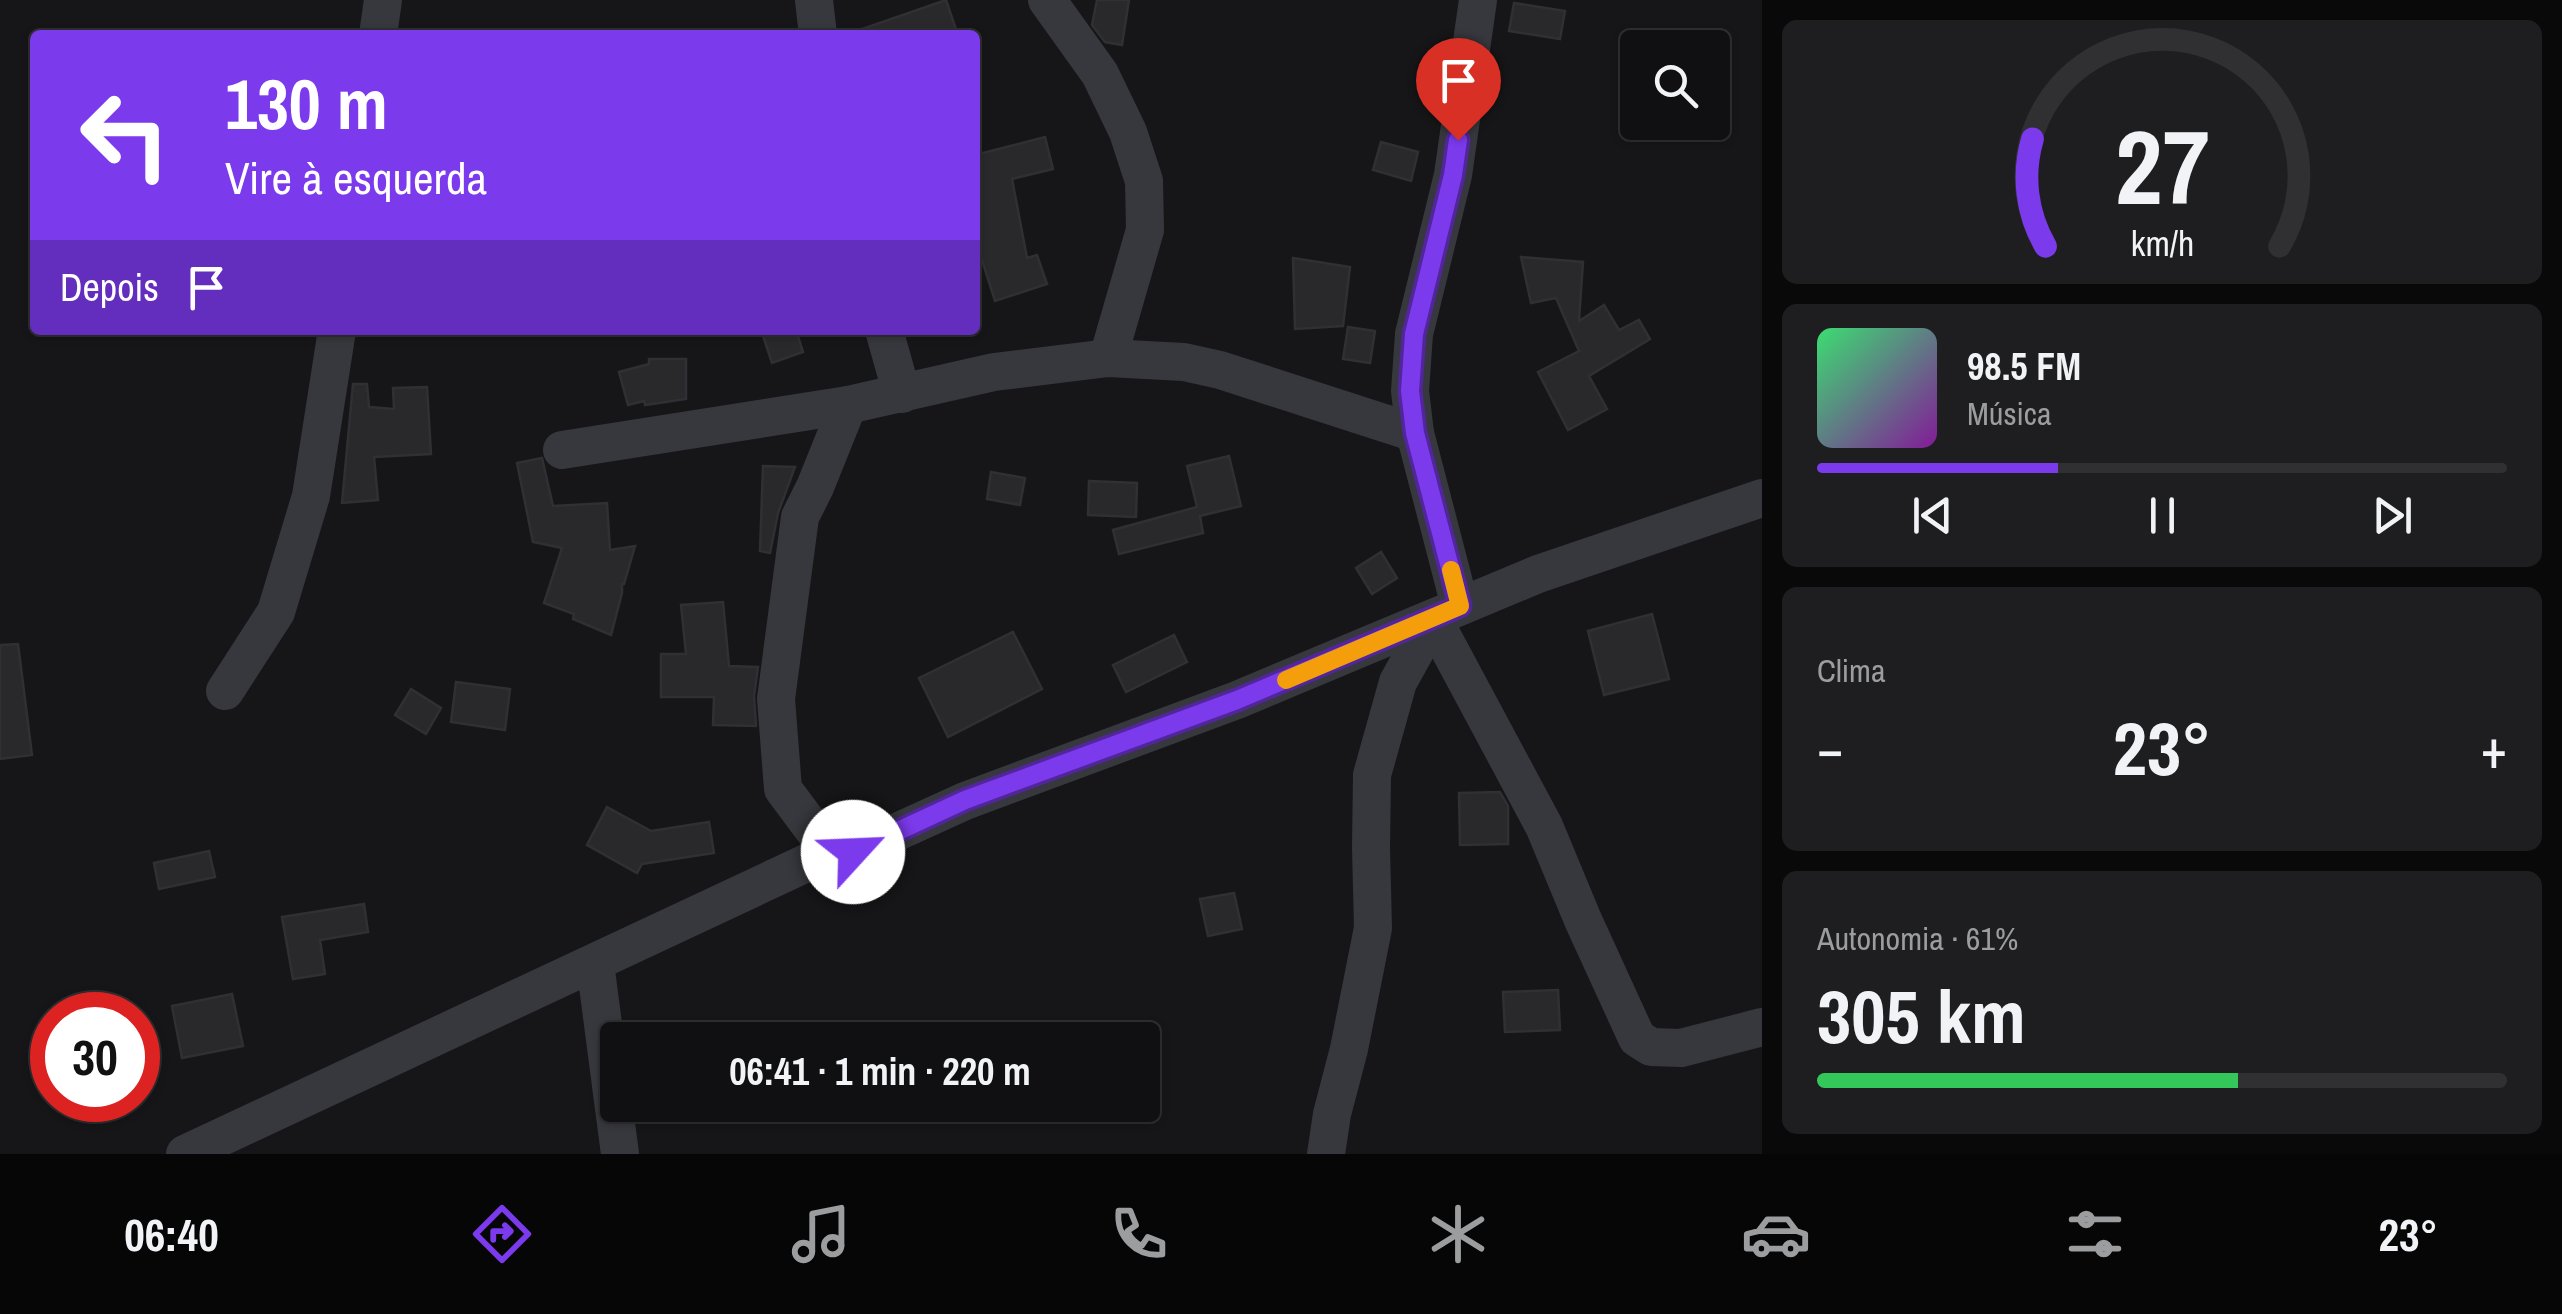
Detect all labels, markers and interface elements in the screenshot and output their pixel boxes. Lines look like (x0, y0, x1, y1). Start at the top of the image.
map controls (1620, 30, 1730, 140)
button: search (1620, 30, 1730, 140)
pin (1416, 38, 1501, 141)
icon: arrive (1431, 53, 1486, 108)
text: 130 m (225, 57, 388, 151)
icon: left (60, 70, 190, 200)
text: 27 (2115, 96, 2209, 236)
text: Vire à esquerda (225, 147, 487, 208)
text: km/h (2130, 219, 2194, 267)
icon: arrive (179, 260, 234, 315)
text: Depois (60, 262, 159, 313)
text: 98.5 FM (1967, 341, 2081, 392)
text: Música (1967, 392, 2052, 435)
icon: previous (1905, 488, 1960, 543)
icon: pause (2135, 488, 2190, 543)
icon: next (2365, 488, 2420, 543)
text: Clima (1817, 649, 1886, 692)
text: 23° (2113, 697, 2211, 798)
text: − (1817, 711, 1843, 785)
text: + (2481, 711, 2507, 785)
position arrow (801, 800, 905, 904)
text: Autonomia · 61% (1817, 917, 2018, 960)
text: 305 km (1817, 965, 2026, 1066)
speed limit sign: 30 (30, 992, 160, 1122)
text: 06:41 · 1 min · 220 m (729, 1046, 1031, 1097)
icon: directions (467, 1199, 537, 1269)
icon: music (786, 1199, 856, 1269)
icon: phone (1104, 1199, 1174, 1269)
icon: climate (1423, 1199, 1493, 1269)
icon: car (1741, 1199, 1811, 1269)
icon: filters (2060, 1199, 2130, 1269)
text: 06:40 (124, 1204, 219, 1265)
text: 23° (2379, 1204, 2438, 1265)

